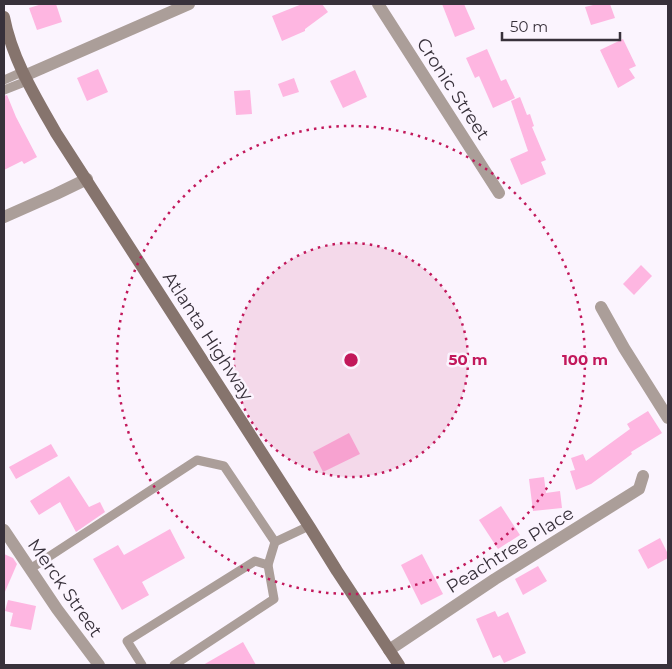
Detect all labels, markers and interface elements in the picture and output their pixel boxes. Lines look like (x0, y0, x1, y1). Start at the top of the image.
scale bar (502, 10, 620, 42)
text: 50 m (510, 17, 548, 36)
street label: Cronic Street (412, 34, 494, 144)
street label: Atlanta Highway (158, 267, 258, 405)
text: 50 m (448, 350, 488, 369)
text: 100 m (562, 350, 608, 369)
centre of rings (342, 351, 360, 369)
street label: Peachtree Place (442, 502, 578, 598)
street label: Merck Street (23, 535, 107, 641)

